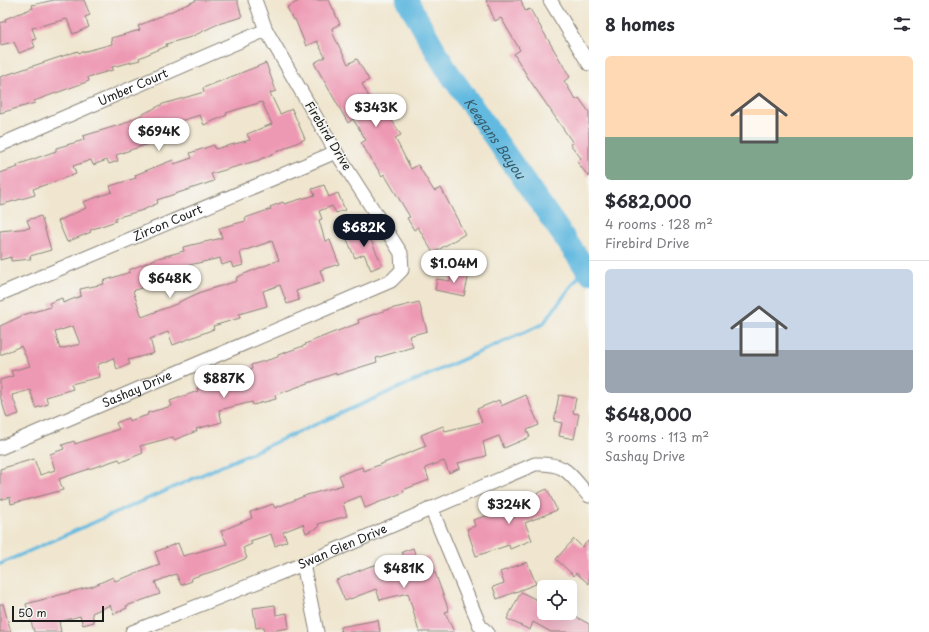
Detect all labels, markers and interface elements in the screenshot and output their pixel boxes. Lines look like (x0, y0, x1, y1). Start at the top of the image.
text: 8 homes (605, 11, 675, 37)
icon: filters (891, 13, 913, 35)
street label: Umber Court (95, 63, 171, 110)
icon: home (723, 82, 795, 154)
water label: Keegans Bayou (460, 93, 531, 184)
pin: $343K (348, 94, 404, 128)
street label: Firebird Drive (301, 97, 357, 174)
text: $343K (354, 97, 398, 116)
pin: $694K (131, 118, 187, 152)
text: $694K (138, 121, 180, 140)
text: $682,000 (605, 188, 691, 214)
street label: Zircon Court (130, 200, 205, 245)
pin: $682K (336, 214, 392, 248)
text: 4 rooms · 128 m² (605, 214, 713, 233)
text: $682K (342, 217, 386, 236)
text: Firebird Drive (605, 233, 689, 252)
pin: $1.04M (421, 250, 487, 284)
text: $1.04M (430, 253, 478, 272)
pin: $648K (142, 265, 198, 299)
text: $648K (148, 268, 192, 287)
icon: home (723, 295, 795, 367)
pin: $887K (196, 365, 252, 399)
street label: Sashay Drive (99, 366, 174, 411)
text: $887K (203, 368, 245, 387)
text: $648,000 (605, 401, 692, 427)
text: 3 rooms · 113 m² (605, 427, 709, 446)
text: Sashay Drive (605, 446, 685, 465)
pin: $324K (481, 491, 537, 525)
text: $324K (487, 494, 531, 513)
street label: Swan Glen Drive (295, 519, 390, 573)
pin: $481K (376, 555, 432, 589)
text: $481K (383, 558, 425, 577)
map controls (537, 580, 577, 620)
button: locate (537, 580, 577, 620)
scale bar (12, 604, 104, 623)
text: 50 m (18, 604, 47, 621)

